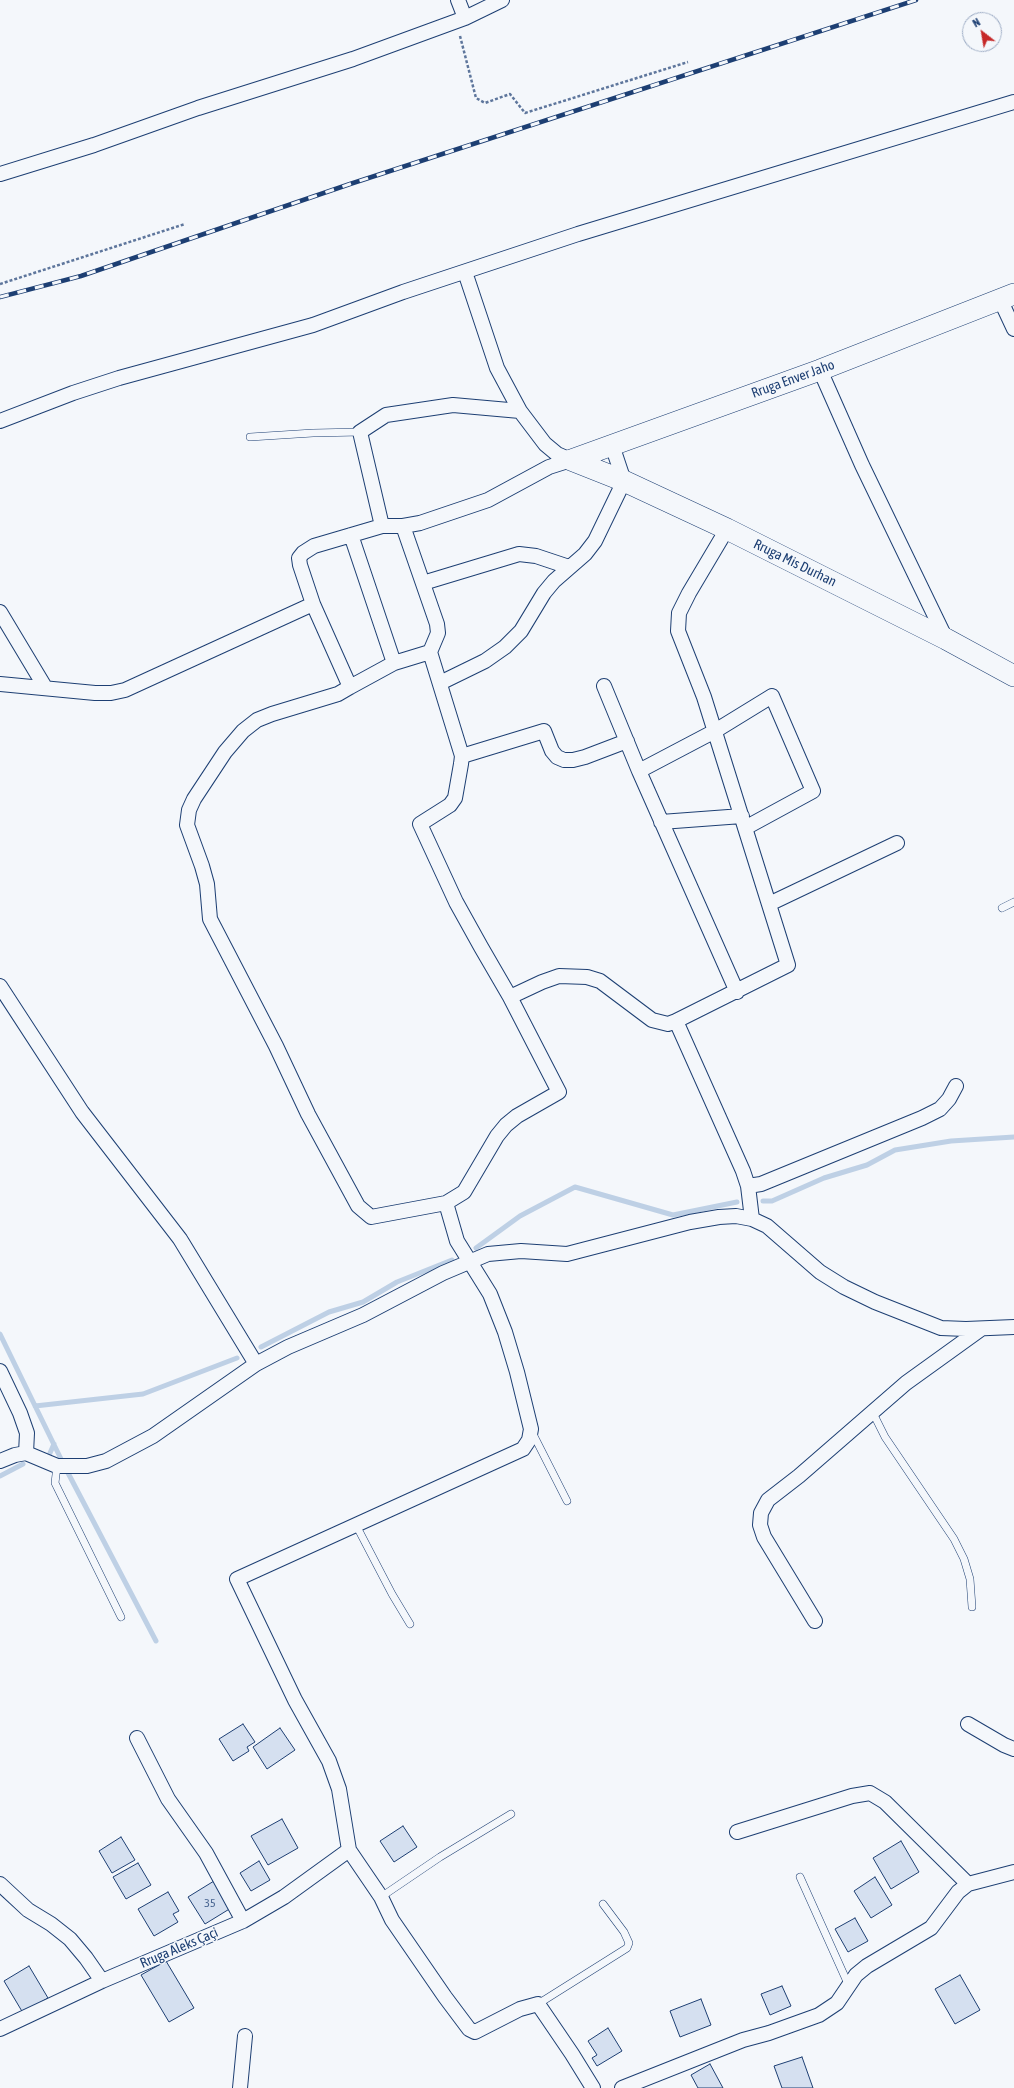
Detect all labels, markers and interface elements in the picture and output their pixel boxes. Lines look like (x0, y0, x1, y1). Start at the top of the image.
north arrow (962, 12, 1002, 52)
text: N (970, 16, 982, 29)
street label: Rruga Enver Jaho (749, 356, 837, 402)
street label: Rruga Mis Durhan (751, 536, 839, 590)
house number: 35 (204, 1896, 216, 1910)
street label: Rruga Aleks Çaçi (137, 1924, 221, 1972)

